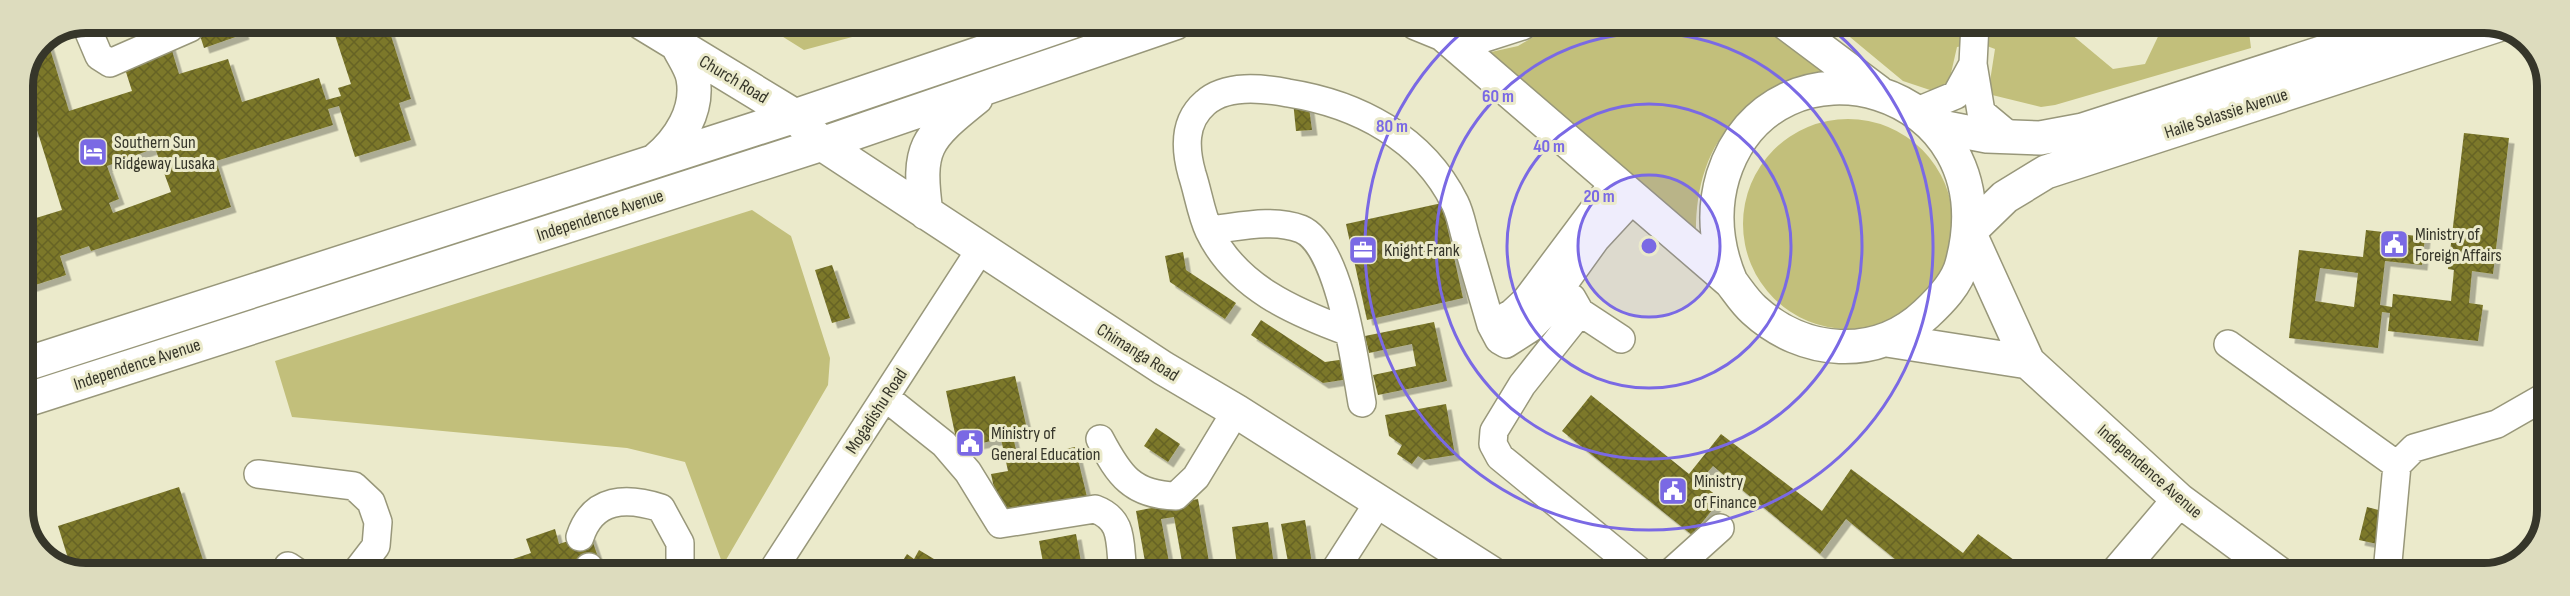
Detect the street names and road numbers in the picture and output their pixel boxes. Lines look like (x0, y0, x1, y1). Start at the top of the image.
street label: Church Road (696, 51, 772, 108)
street label: Haile Selassie Avenue (2162, 84, 2290, 143)
street label: Independence Avenue (534, 185, 666, 246)
street label: Chimanga Road (1093, 319, 1183, 386)
street label: Independence Avenue (71, 334, 203, 395)
street label: Mogadishu Road (841, 365, 912, 458)
street label: Independence Avenue (2093, 420, 2206, 523)

